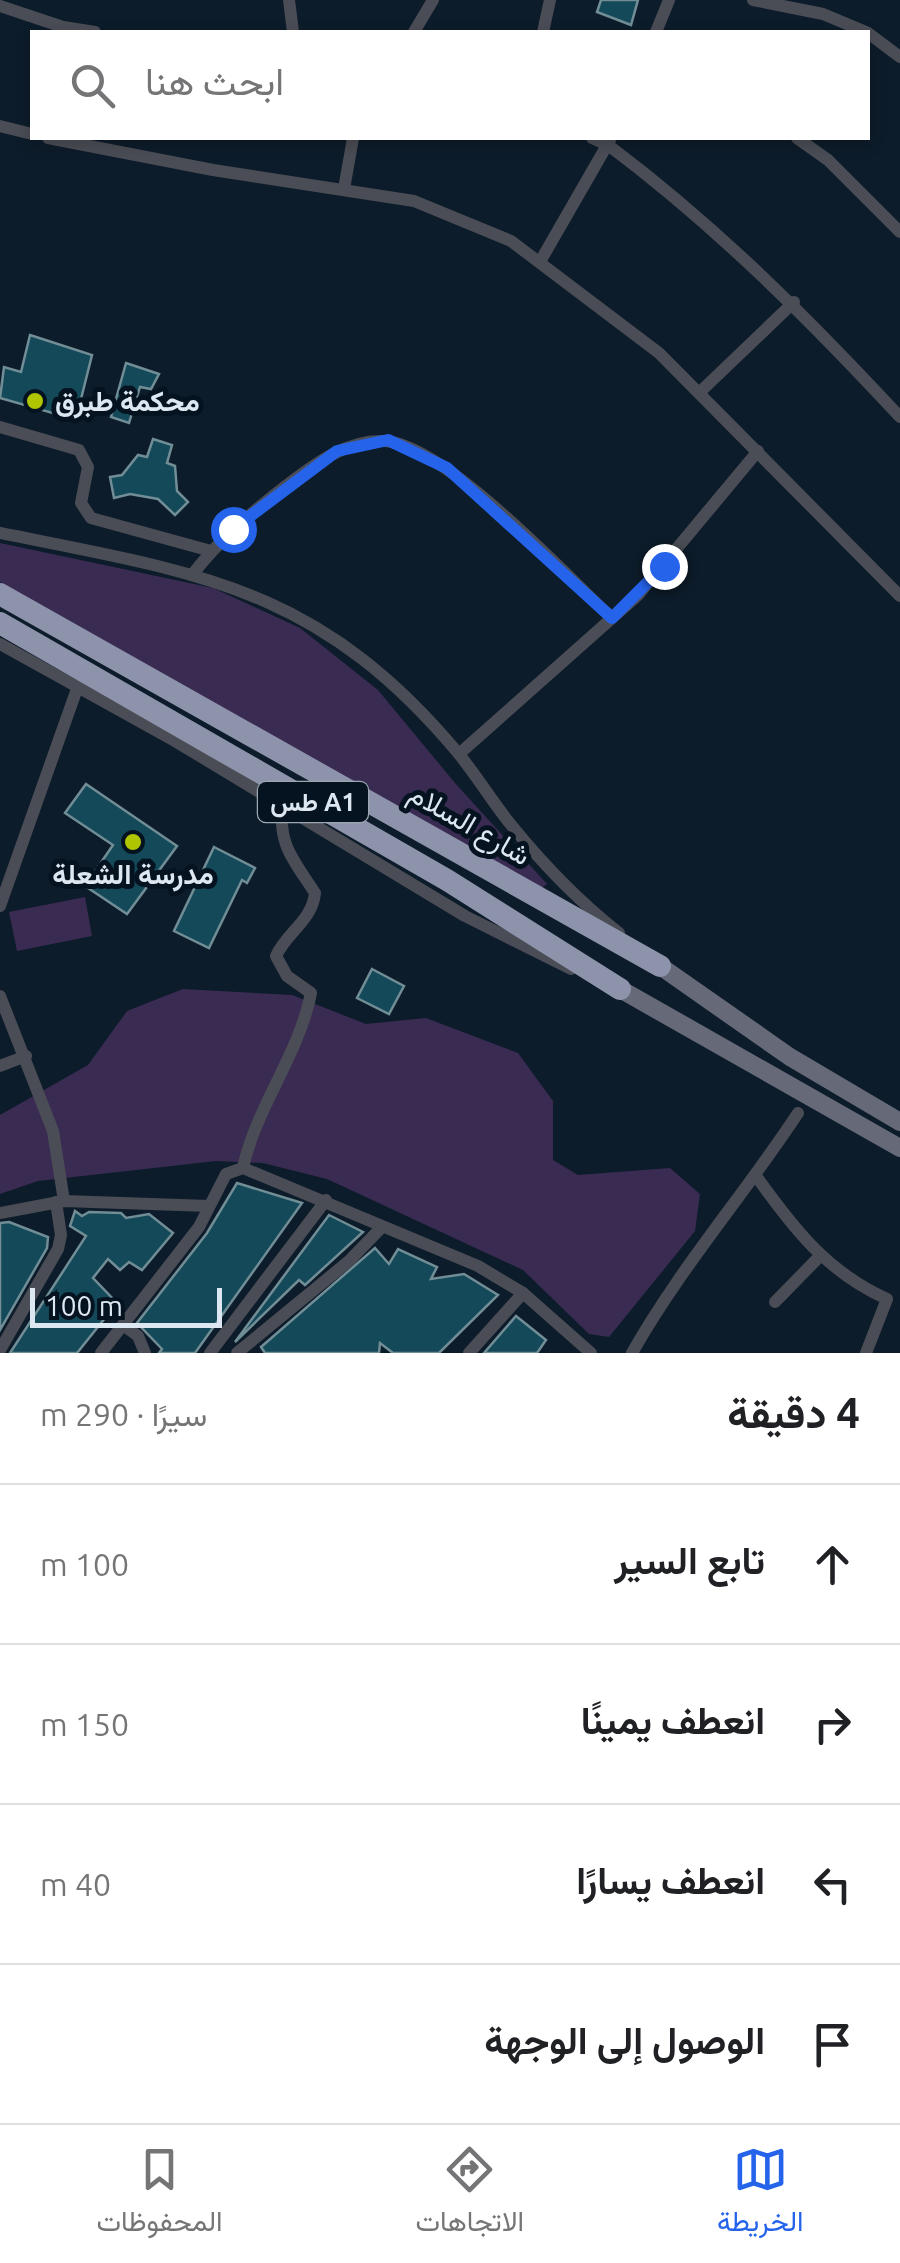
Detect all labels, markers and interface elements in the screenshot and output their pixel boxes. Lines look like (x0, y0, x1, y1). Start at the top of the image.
search box (30, 30, 870, 140)
icon: search (65, 58, 120, 113)
text: ابحث هنا (145, 60, 284, 102)
place label: محكمة طبرق (55, 385, 200, 419)
marker: محكمة طبرق (24, 390, 46, 412)
route start (211, 507, 257, 553)
route end (642, 544, 688, 590)
street label: شارع السلام (402, 777, 536, 874)
road number: طس A1 (258, 782, 368, 822)
marker: مدرسة الشعلة (122, 831, 144, 853)
place label: مدرسة الشعلة (52, 858, 214, 892)
scale bar (30, 1283, 222, 1328)
text: 100 m (45, 1290, 123, 1321)
text: 4 دقيقة (727, 1389, 860, 1436)
text: سيرًا · 290 m (40, 1396, 207, 1432)
icon: ahead (805, 1537, 860, 1592)
text: تابع السير (614, 1539, 765, 1581)
text: 100 m (40, 1546, 129, 1582)
icon: right (805, 1697, 860, 1752)
text: انعطف يمينًا (581, 1699, 765, 1741)
text: 150 m (40, 1706, 129, 1742)
icon: left (805, 1857, 860, 1912)
text: انعطف يسارًا (576, 1859, 765, 1901)
text: 40 m (40, 1866, 111, 1902)
icon: arrive (805, 2017, 860, 2072)
text: الوصول إلى الوجهة (484, 2019, 765, 2061)
tab: المحفوظات (96, 2142, 223, 2246)
tab: الاتجاهات (415, 2142, 524, 2246)
tab: الخريطة (717, 2142, 804, 2246)

